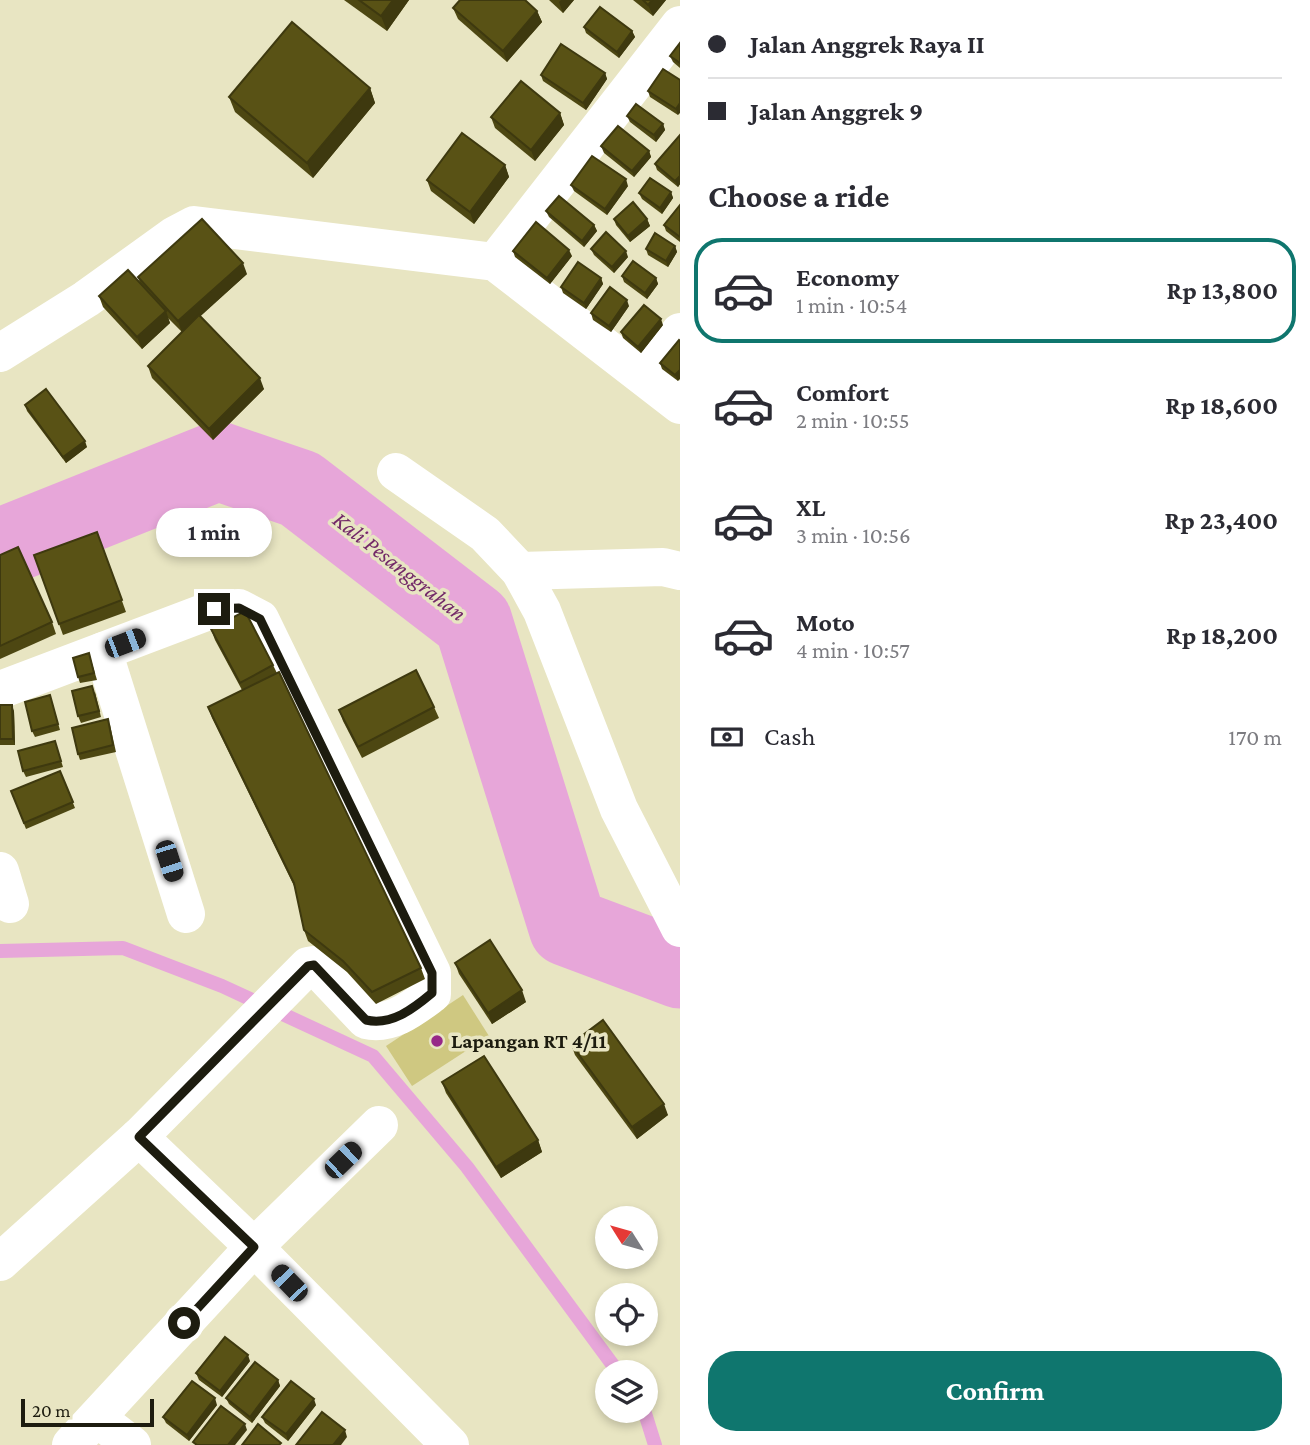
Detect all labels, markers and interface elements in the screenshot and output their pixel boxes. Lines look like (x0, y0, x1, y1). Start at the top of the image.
text: Jalan Anggrek Raya II (750, 30, 985, 59)
text: Jalan Anggrek 9 (750, 97, 923, 126)
text: Choose a ride (708, 178, 889, 214)
icon: car (712, 259, 775, 322)
text: Economy (796, 263, 899, 292)
text: Rp 13,800 (1167, 276, 1278, 305)
text: 1 min · 10:54 (796, 292, 907, 318)
icon: car (712, 374, 775, 437)
text: Comfort (796, 378, 889, 407)
text: Rp 18,600 (1165, 391, 1278, 420)
text: 2 min · 10:55 (796, 407, 910, 433)
icon: car (712, 489, 775, 552)
text: XL (796, 493, 825, 522)
water label: Kali Pesanggrahan (328, 506, 472, 626)
text: Rp 23,400 (1165, 506, 1278, 535)
callout: 1 min (156, 508, 272, 556)
text: 1 min (188, 519, 240, 545)
text: 3 min · 10:56 (796, 522, 911, 548)
route end (198, 593, 230, 625)
icon: car (712, 604, 775, 667)
text: Moto (796, 608, 855, 637)
text: Rp 18,200 (1166, 621, 1278, 650)
car (102, 626, 149, 660)
text: 4 min · 10:57 (796, 637, 910, 663)
icon: cash (708, 718, 746, 756)
text: Cash (764, 722, 815, 751)
text: 170 m (1228, 724, 1282, 750)
car (153, 838, 186, 884)
place label: Lapangan RT 4/11 (451, 1029, 606, 1053)
marker: Lapangan RT 4/11 (429, 1033, 445, 1049)
car (321, 1138, 366, 1182)
north arrow (595, 1206, 658, 1269)
map controls (595, 1206, 658, 1423)
car (267, 1261, 312, 1305)
button: locate (595, 1283, 658, 1346)
route start (168, 1307, 200, 1339)
button: Confirm (708, 1351, 1282, 1431)
button: layers (595, 1360, 658, 1423)
scale bar (21, 1396, 154, 1428)
text: 20 m (32, 1400, 71, 1421)

